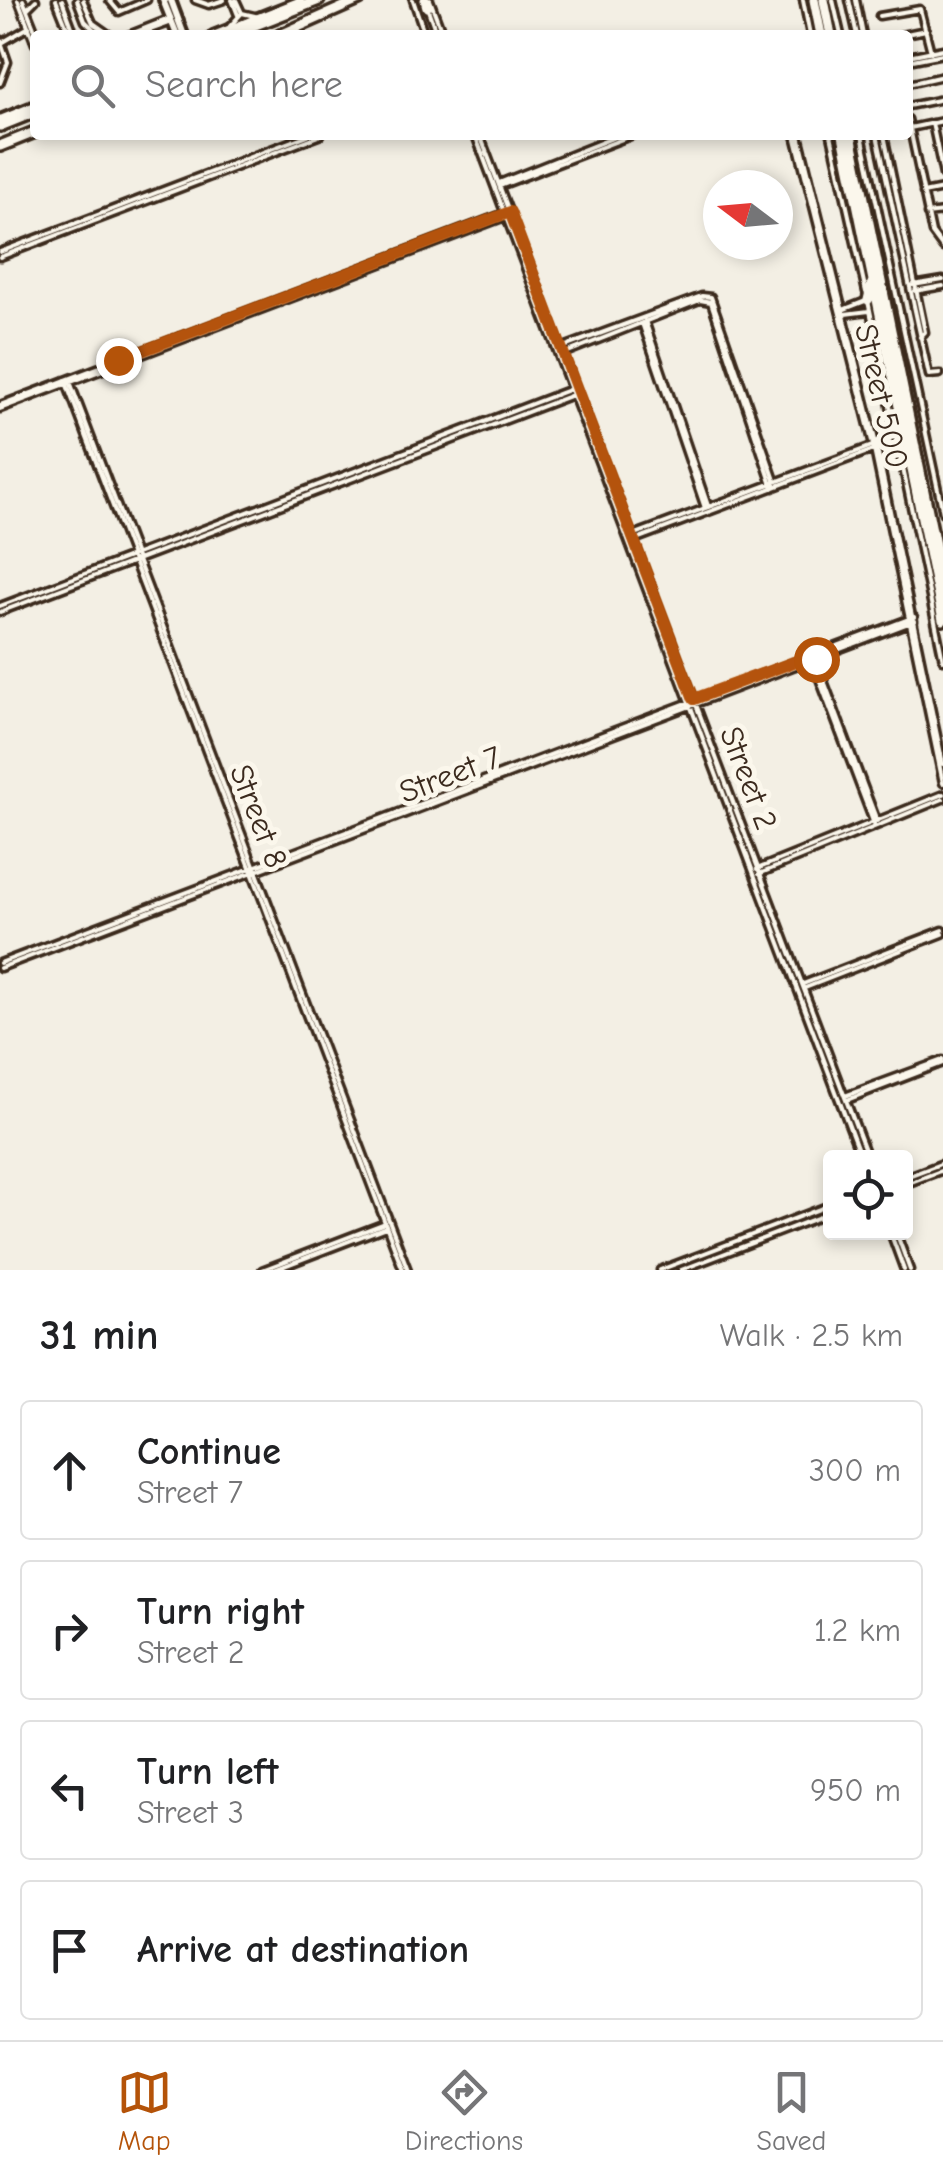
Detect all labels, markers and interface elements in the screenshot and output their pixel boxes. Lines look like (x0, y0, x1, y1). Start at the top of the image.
search box (30, 30, 913, 140)
icon: search (65, 58, 120, 113)
text: Search here (145, 63, 343, 107)
north arrow (703, 170, 793, 260)
street label: Street 500 (847, 320, 916, 472)
route end (96, 338, 142, 384)
route start (794, 637, 840, 683)
street label: Street 2 (712, 721, 785, 835)
street label: Street 7 (394, 738, 506, 811)
street label: Street 8 (222, 759, 295, 873)
map controls (823, 1150, 913, 1240)
button: locate (823, 1150, 913, 1240)
text: 31 min (40, 1311, 159, 1360)
text: Walk · 2.5 km (720, 1317, 903, 1354)
text: Continue (137, 1430, 281, 1474)
icon: ahead (42, 1443, 97, 1498)
text: 300 m (809, 1452, 901, 1489)
text: Street 7 (137, 1474, 243, 1511)
text: Turn right (137, 1590, 304, 1634)
icon: right (42, 1603, 97, 1658)
text: 1.2 km (814, 1612, 901, 1649)
text: Street 2 (137, 1634, 245, 1671)
text: Turn left (137, 1750, 278, 1794)
icon: left (42, 1763, 97, 1818)
text: 950 m (810, 1772, 901, 1809)
text: Street 3 (137, 1794, 244, 1831)
icon: arrive (42, 1923, 97, 1978)
text: Arrive at destination (137, 1928, 469, 1972)
tab: Map (117, 2065, 172, 2157)
tab: Directions (405, 2065, 523, 2157)
tab: Saved (756, 2065, 826, 2157)

